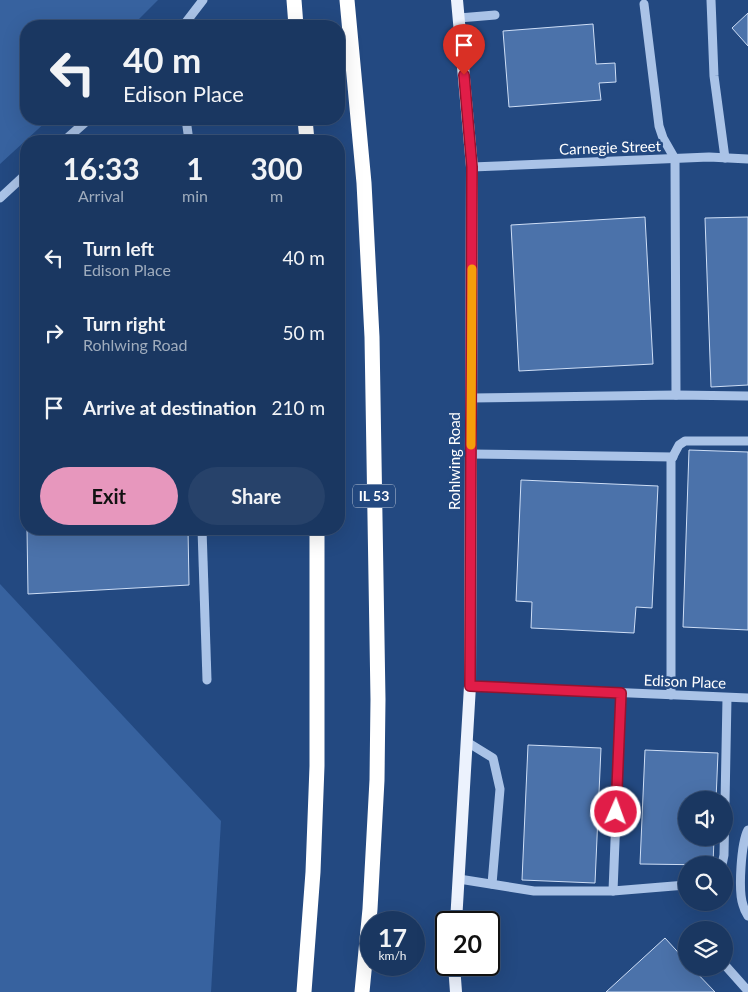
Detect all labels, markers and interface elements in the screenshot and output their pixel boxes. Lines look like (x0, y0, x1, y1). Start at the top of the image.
pin (443, 24, 485, 75)
icon: arrive (450, 31, 478, 59)
text: 40 m (123, 38, 201, 80)
icon: left (40, 40, 105, 105)
text: Edison Place (123, 80, 244, 107)
street label: Carnegie Street (559, 136, 662, 158)
text: 16:33 (62, 150, 140, 186)
text: 1 (186, 150, 204, 186)
text: 300 (250, 150, 303, 186)
text: Arrival (78, 186, 124, 205)
text: min (182, 186, 208, 205)
text: m (270, 186, 283, 205)
text: Turn left (83, 237, 154, 260)
icon: left (40, 244, 68, 272)
text: 40 m (282, 246, 325, 269)
text: Edison Place (83, 260, 171, 279)
text: Turn right (83, 312, 165, 335)
icon: right (40, 319, 68, 347)
text: 50 m (282, 321, 325, 344)
text: Rohlwing Road (83, 335, 188, 354)
icon: arrive (40, 394, 68, 422)
text: Arrive at destination (83, 396, 256, 419)
text: 210 m (271, 396, 325, 419)
street label: Rohlwing Road (445, 412, 463, 510)
button: Exit (40, 467, 178, 525)
button: Share (188, 467, 325, 525)
road number: IL 53 (353, 484, 395, 508)
street label: Edison Place (644, 671, 727, 691)
position arrow (589, 785, 641, 837)
map controls (678, 791, 733, 976)
button: sound (678, 791, 733, 846)
button: search (678, 856, 733, 911)
speed limit sign: 20 (435, 911, 500, 976)
button: layers (678, 921, 733, 976)
text: 17 (378, 922, 407, 952)
text: km/h (378, 948, 407, 963)

